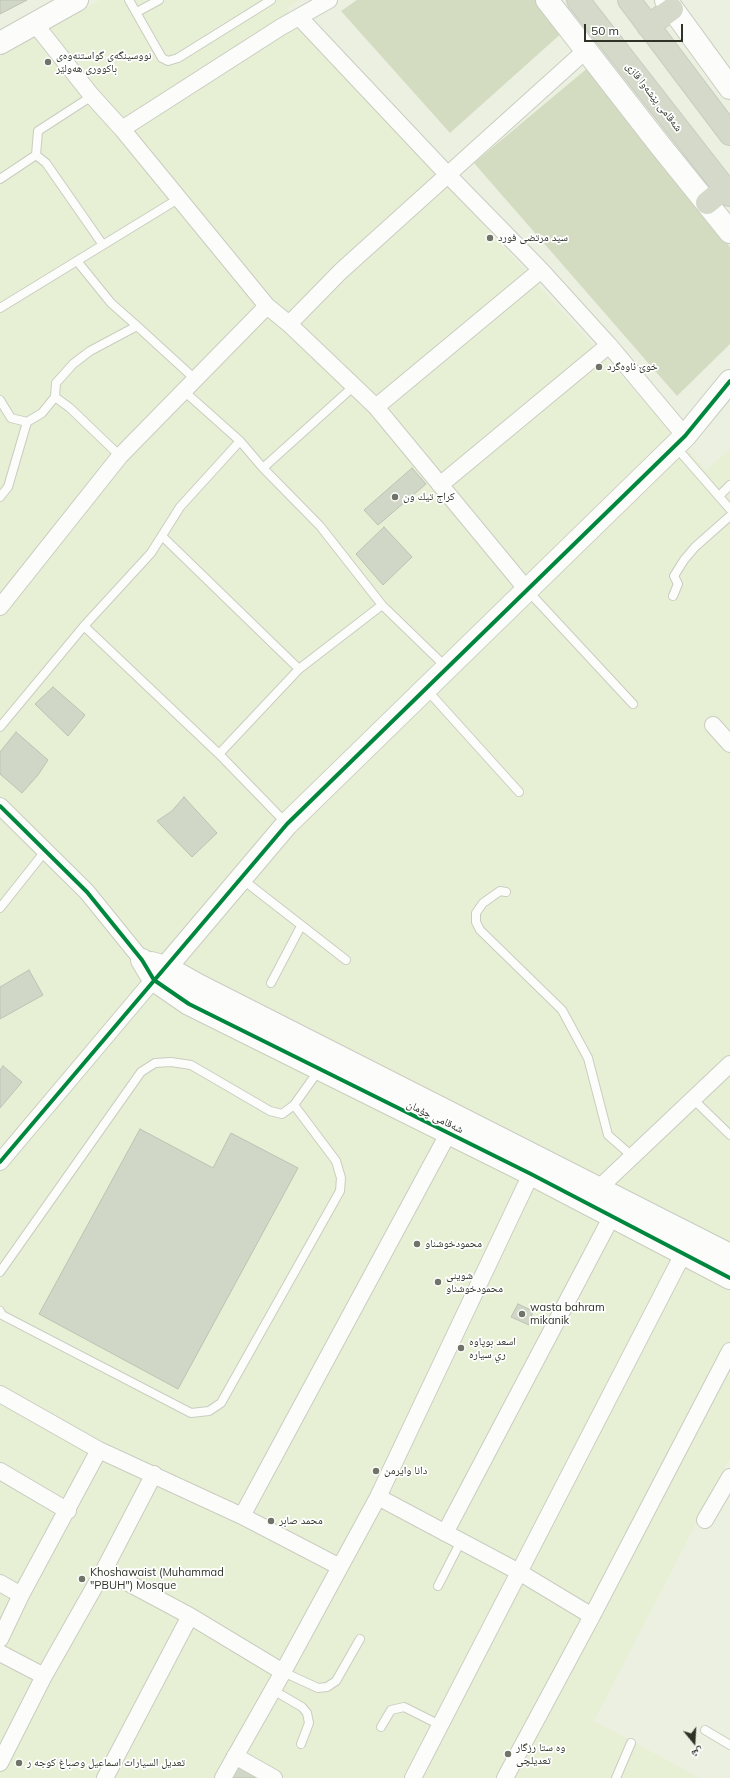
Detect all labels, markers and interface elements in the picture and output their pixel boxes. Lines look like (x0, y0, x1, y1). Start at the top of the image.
scale bar (586, 16, 685, 42)
text: 50 m (591, 23, 619, 38)
place label: نووسینگەی گواستنەوەی باکووری هەولێر (56, 49, 152, 75)
marker: نووسینگەی گواستنەوەی باکووری هەولێر (43, 57, 53, 67)
street label: شەقامی پێشەوا قازی (623, 60, 685, 134)
place label: سيد مرتضى فورد (498, 231, 568, 245)
marker: سيد مرتضى فورد (485, 233, 495, 243)
place label: خوێ ئاوەگرد (607, 360, 658, 374)
marker: خوێ ئاوەگرد (594, 362, 604, 372)
place label: كراج تيك ون (403, 490, 455, 504)
marker: كراج تيك ون (390, 492, 400, 502)
street label: شەقامی چۆمان (404, 1098, 466, 1136)
place label: محمودخوشناو (425, 1237, 482, 1251)
marker: محمودخوشناو (412, 1239, 422, 1249)
place label: شوينى محمودخوشناو (446, 1269, 503, 1295)
marker: شوينى محمودخوشناو (433, 1277, 443, 1287)
place label: wasta bahram mikanik (530, 1301, 605, 1327)
marker: wasta bahram mikanik (517, 1309, 527, 1319)
place label: اسعد بوپاوه ري سياره (469, 1335, 516, 1361)
marker: اسعد بوپاوه ري سياره (456, 1343, 466, 1353)
place label: دانا وایرمن (384, 1464, 427, 1478)
marker: دانا وایرمن (371, 1466, 381, 1476)
place label: محمد صابر (279, 1514, 323, 1528)
marker: محمد صابر (266, 1516, 276, 1526)
place label: Khoshawaist (Muhammad "PBUH") Mosque (90, 1566, 224, 1592)
marker: Khoshawaist (Muhammad "PBUH") Mosque (77, 1574, 87, 1584)
north arrow (674, 1722, 714, 1762)
place label: وه ستا رزگار تعديلچى (516, 1741, 565, 1767)
text: ش (690, 1745, 705, 1762)
marker: وه ستا رزگار تعديلچى (503, 1749, 513, 1759)
place label: تعديل السيارات اسماعيل وصباغ كوجه ر (27, 1756, 185, 1770)
marker: تعديل السيارات اسماعيل وصباغ كوجه ر (14, 1758, 24, 1768)

